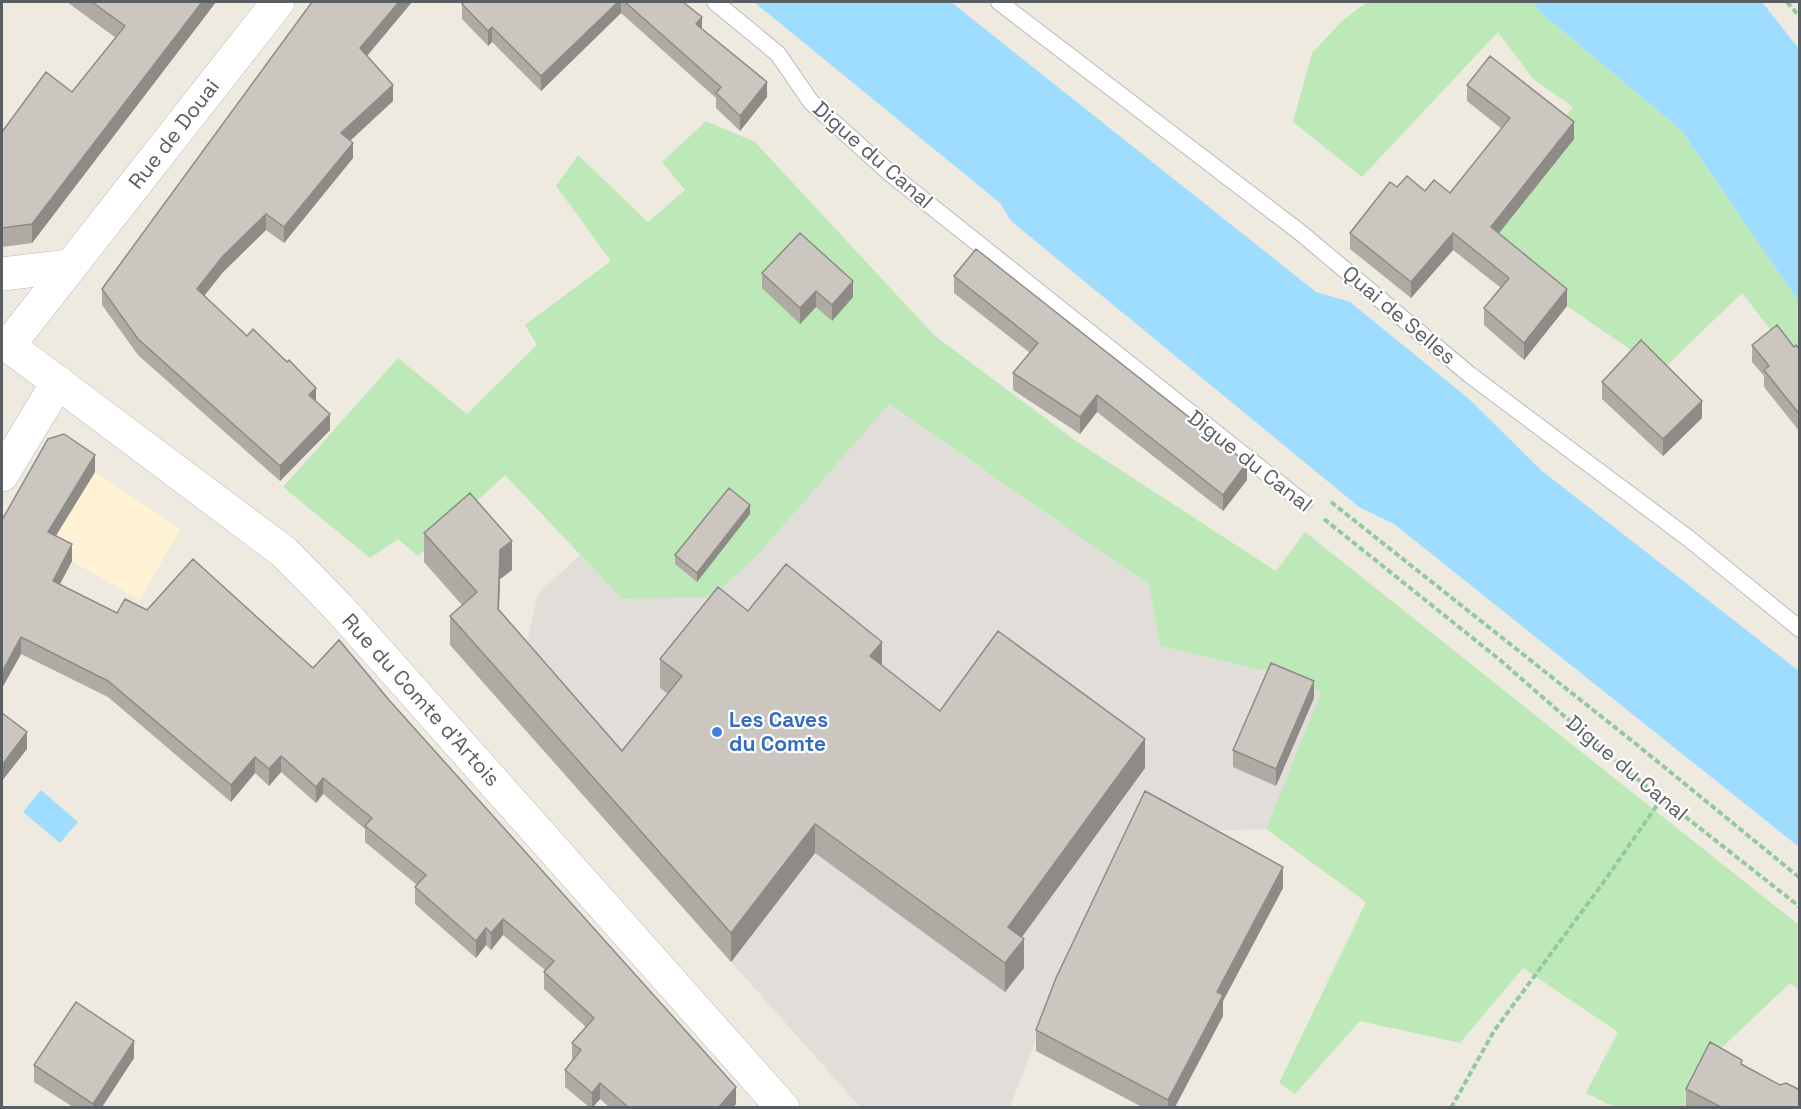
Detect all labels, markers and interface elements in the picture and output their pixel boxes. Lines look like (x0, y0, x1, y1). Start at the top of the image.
street label: Rue de Douai (122, 73, 225, 194)
street label: Digue du Canal (808, 95, 939, 214)
street label: Quai de Selles (1337, 259, 1462, 370)
street label: Digue du Canal (1183, 404, 1318, 518)
street label: Rue du Comte d'Artois (337, 608, 506, 792)
place label: Les Caves du Comte (729, 706, 828, 757)
street label: Digue du Canal (1561, 709, 1694, 826)
marker: Les Caves du Comte (710, 725, 724, 739)

